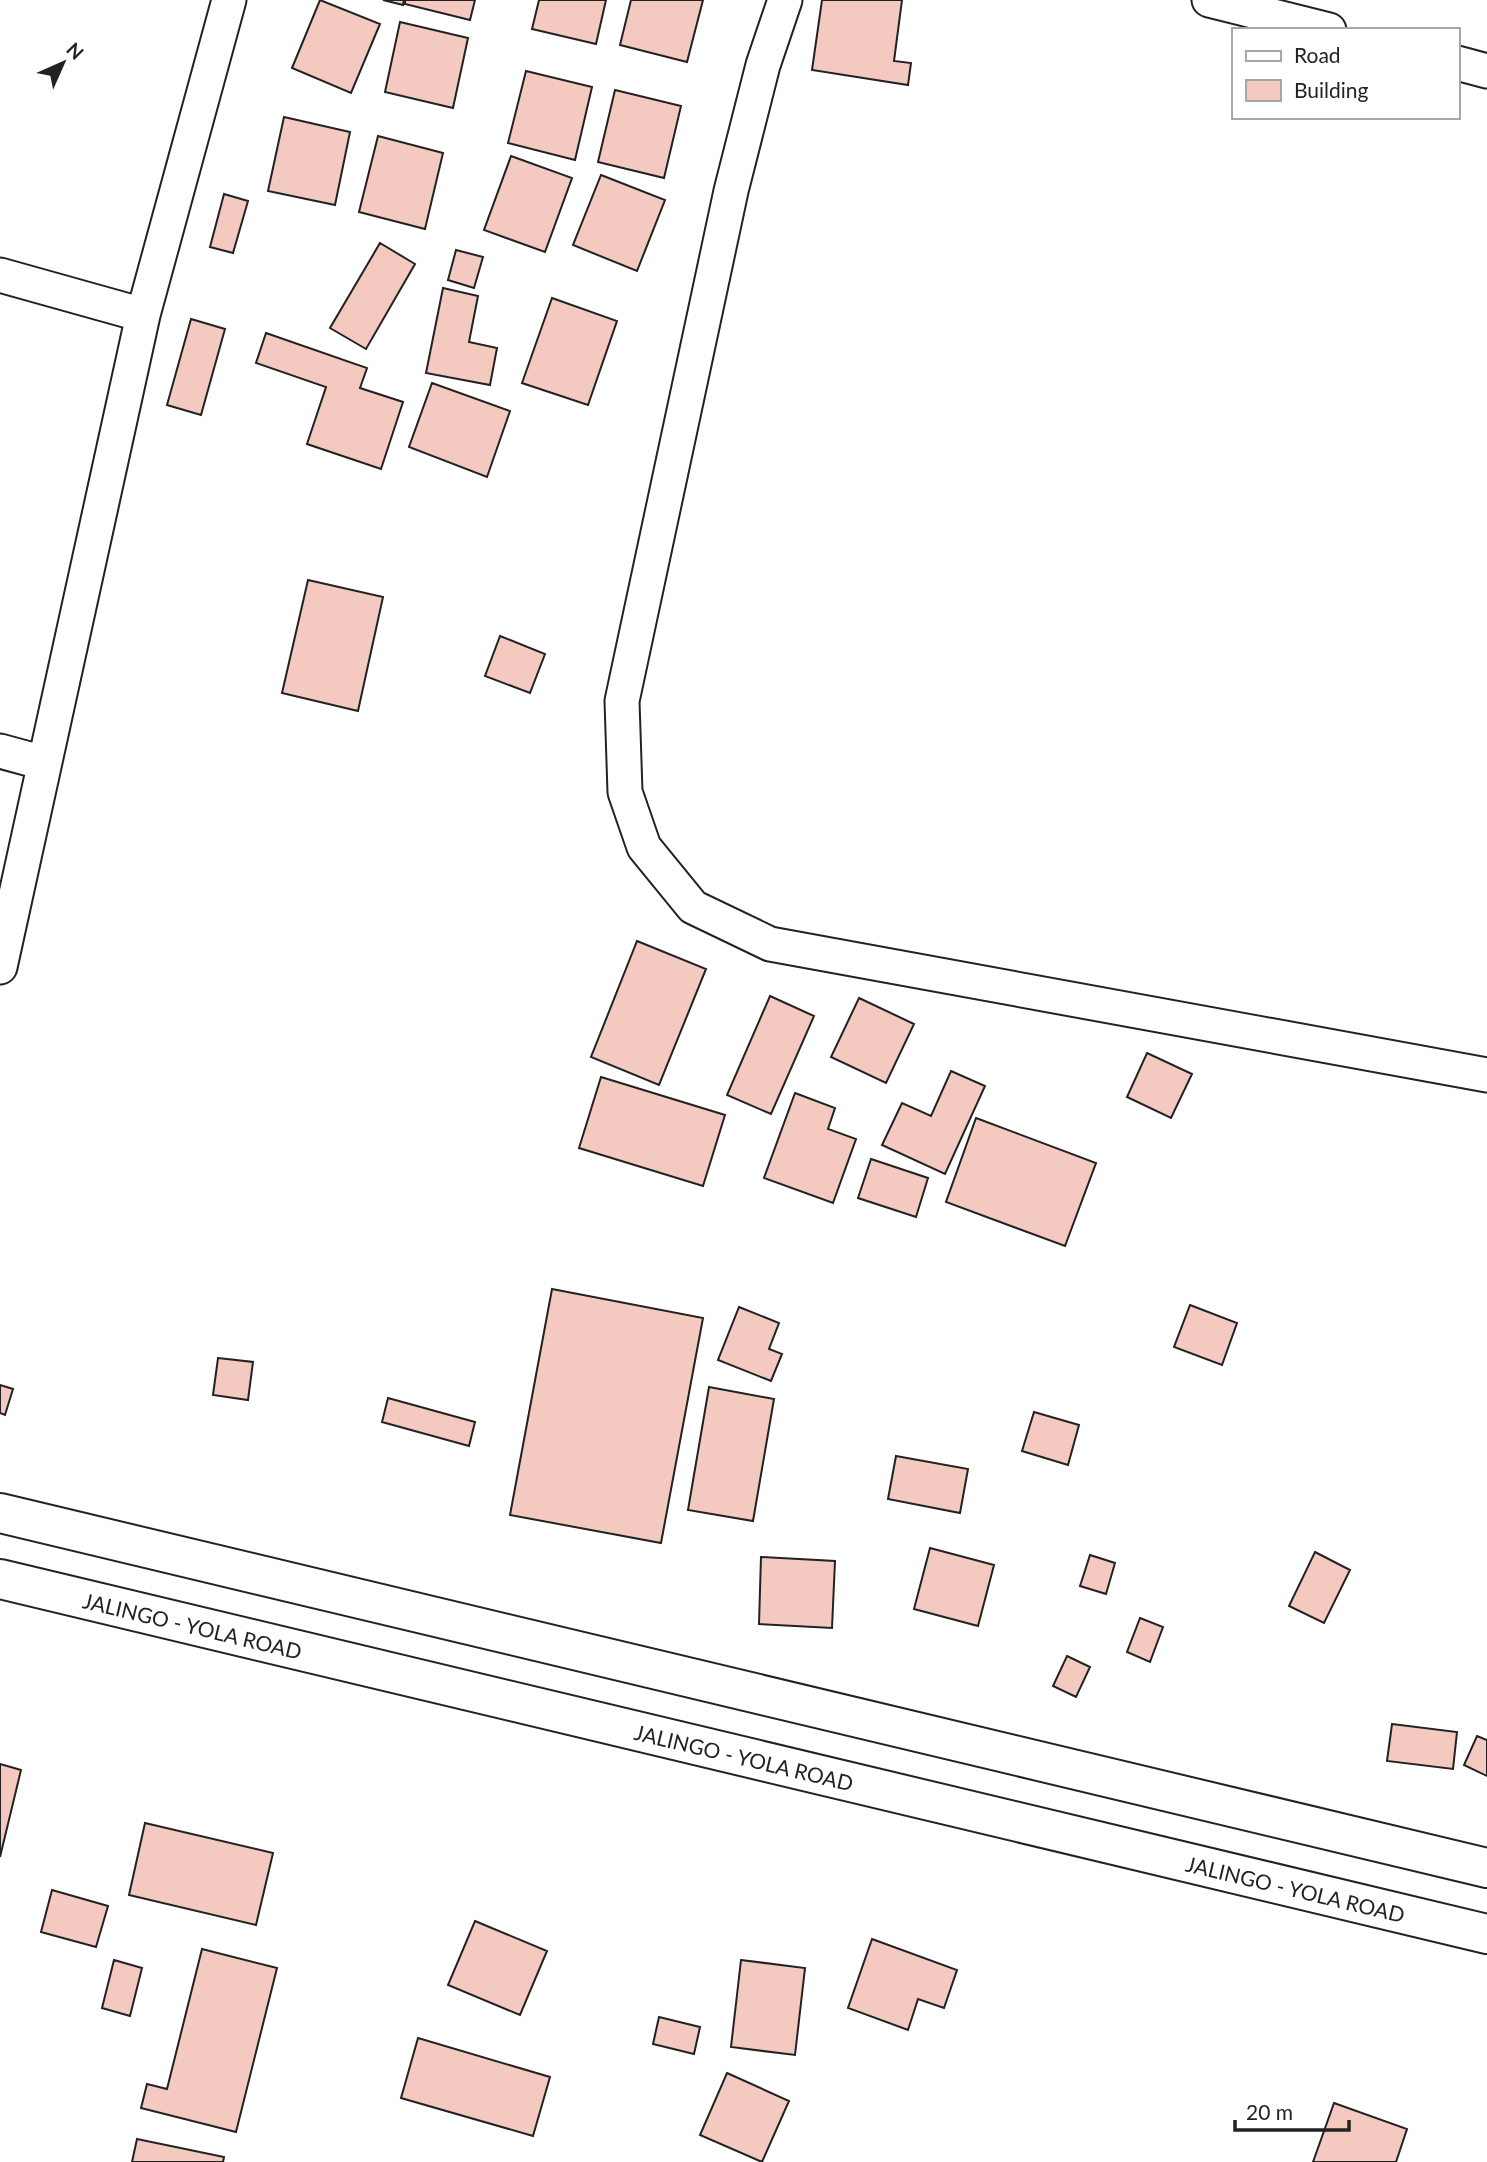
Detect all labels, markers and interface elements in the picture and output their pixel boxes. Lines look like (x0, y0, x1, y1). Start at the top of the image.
north arrow (28, 28, 98, 98)
legend (1232, 28, 1459, 119)
text: N (62, 37, 89, 64)
text: Road (1294, 42, 1341, 67)
text: Building (1294, 77, 1369, 102)
street label: JALINGO - YOLA ROAD (81, 1587, 304, 1663)
street label: JALINGO - YOLA ROAD (632, 1718, 856, 1795)
street label: JALINGO - YOLA ROAD (1184, 1850, 1407, 1926)
scale bar (1235, 2088, 1349, 2132)
text: 20 m (1246, 2099, 1293, 2124)

